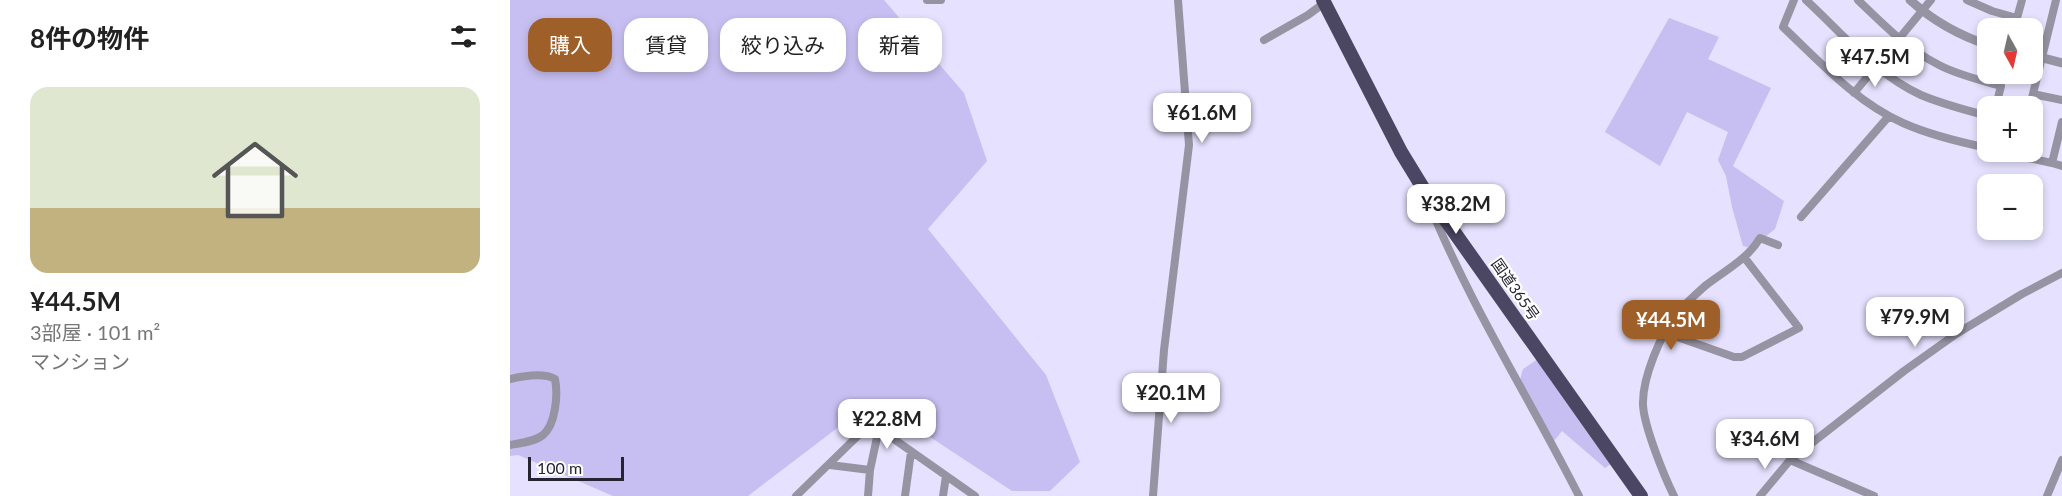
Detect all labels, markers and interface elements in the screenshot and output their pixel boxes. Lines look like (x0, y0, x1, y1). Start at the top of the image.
chip: 購入 (528, 18, 612, 72)
chip: 賃貸 (624, 18, 708, 72)
chip: 絞り込み (720, 18, 846, 72)
chip: 新着 (858, 18, 942, 72)
north arrow (1977, 18, 2043, 84)
map controls (1977, 18, 2043, 240)
icon: filters (447, 20, 480, 53)
text: 8件の物件 (30, 22, 149, 54)
pin: ¥47.5M (1826, 37, 1924, 88)
text: ¥47.5M (1840, 44, 1910, 68)
pin: ¥61.6M (1153, 93, 1251, 144)
button: + (1977, 96, 2043, 162)
text: ¥61.6M (1167, 100, 1237, 124)
icon: home (201, 126, 309, 234)
button: − (1977, 174, 2043, 240)
pin: ¥38.2M (1407, 184, 1505, 235)
text: ¥38.2M (1421, 191, 1491, 215)
street label: 国道365号 (1488, 255, 1544, 323)
text: ¥44.5M (30, 285, 121, 317)
pin: ¥79.9M (1866, 297, 1964, 348)
pin: ¥44.5M (1622, 300, 1720, 351)
text: ¥79.9M (1880, 304, 1950, 328)
text: ¥44.5M (1636, 307, 1706, 331)
text: 3部屋 · 101 m² (30, 320, 160, 344)
text: マンション (30, 349, 130, 373)
pin: ¥20.1M (1122, 373, 1220, 424)
text: ¥20.1M (1136, 380, 1206, 404)
pin: ¥22.8M (838, 399, 936, 450)
text: ¥22.8M (852, 406, 922, 430)
pin: ¥34.6M (1716, 419, 1814, 470)
text: ¥34.6M (1730, 426, 1800, 450)
scale bar (528, 454, 624, 482)
text: 100 m (537, 458, 582, 477)

